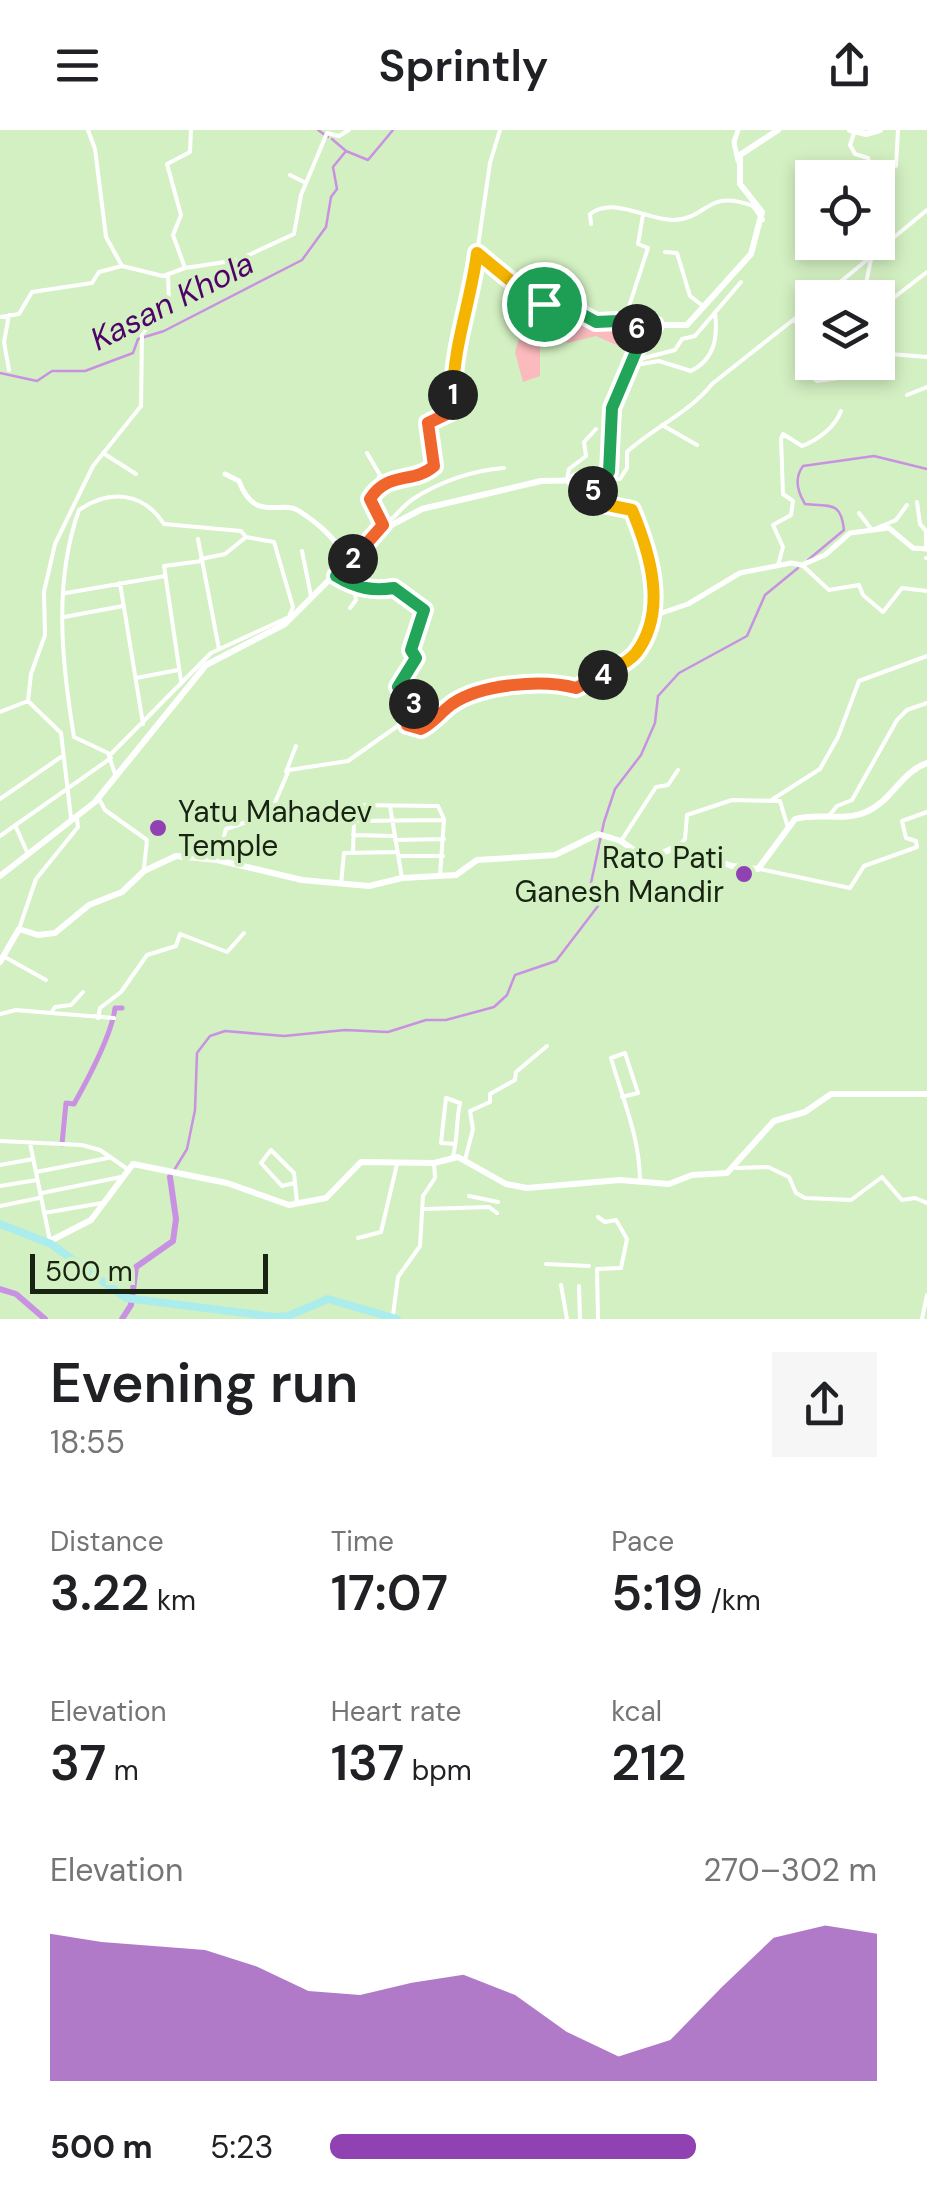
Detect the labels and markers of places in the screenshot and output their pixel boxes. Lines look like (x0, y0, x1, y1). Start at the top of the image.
pin (502, 262, 587, 347)
pin: 6 (612, 304, 662, 354)
pin: 1 (428, 370, 478, 420)
pin: 5 (568, 466, 618, 516)
pin: 2 (328, 534, 378, 584)
pin: 4 (578, 650, 628, 700)
pin: 3 (389, 679, 439, 729)
place label: Yatu Mahadev Temple (178, 792, 372, 865)
marker: Yatu Mahadev Temple (147, 817, 169, 839)
place label: Rato Pati Ganesh Mandir (515, 838, 724, 911)
marker: Rato Pati Ganesh Mandir (733, 863, 755, 885)

